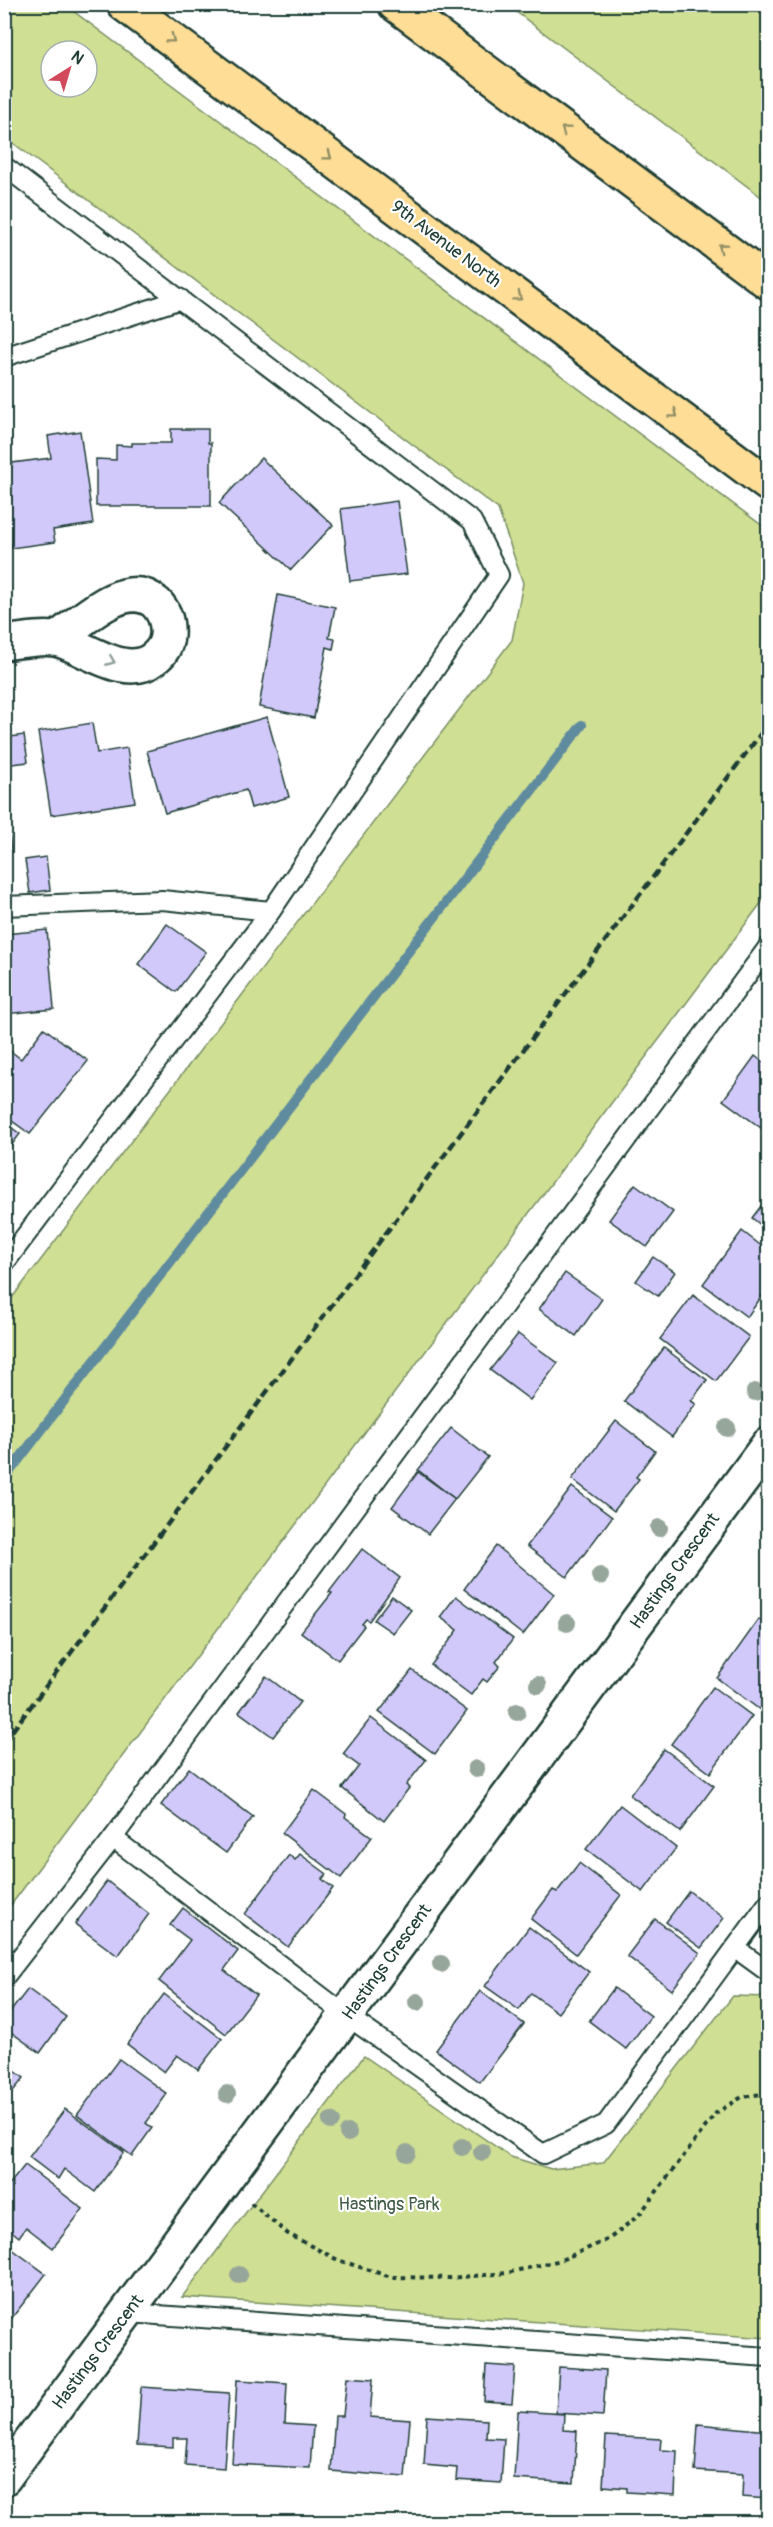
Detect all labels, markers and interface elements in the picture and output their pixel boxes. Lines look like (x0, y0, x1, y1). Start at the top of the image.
one-way arrow (165, 32, 176, 43)
north arrow (39, 39, 99, 99)
text: N (67, 47, 88, 69)
one-way arrow (560, 127, 571, 138)
one-way arrow (321, 149, 332, 160)
street label: 9th Avenue North (386, 195, 506, 293)
one-way arrow (717, 243, 728, 254)
one-way arrow (511, 290, 522, 301)
one-way arrow (667, 407, 678, 418)
one-way arrow (105, 654, 116, 666)
street label: Hastings Crescent (625, 1508, 725, 1634)
street label: Hastings Crescent (337, 1899, 437, 2025)
park label: Hastings Park (339, 2193, 440, 2216)
street label: Hastings Crescent (47, 2289, 149, 2414)

